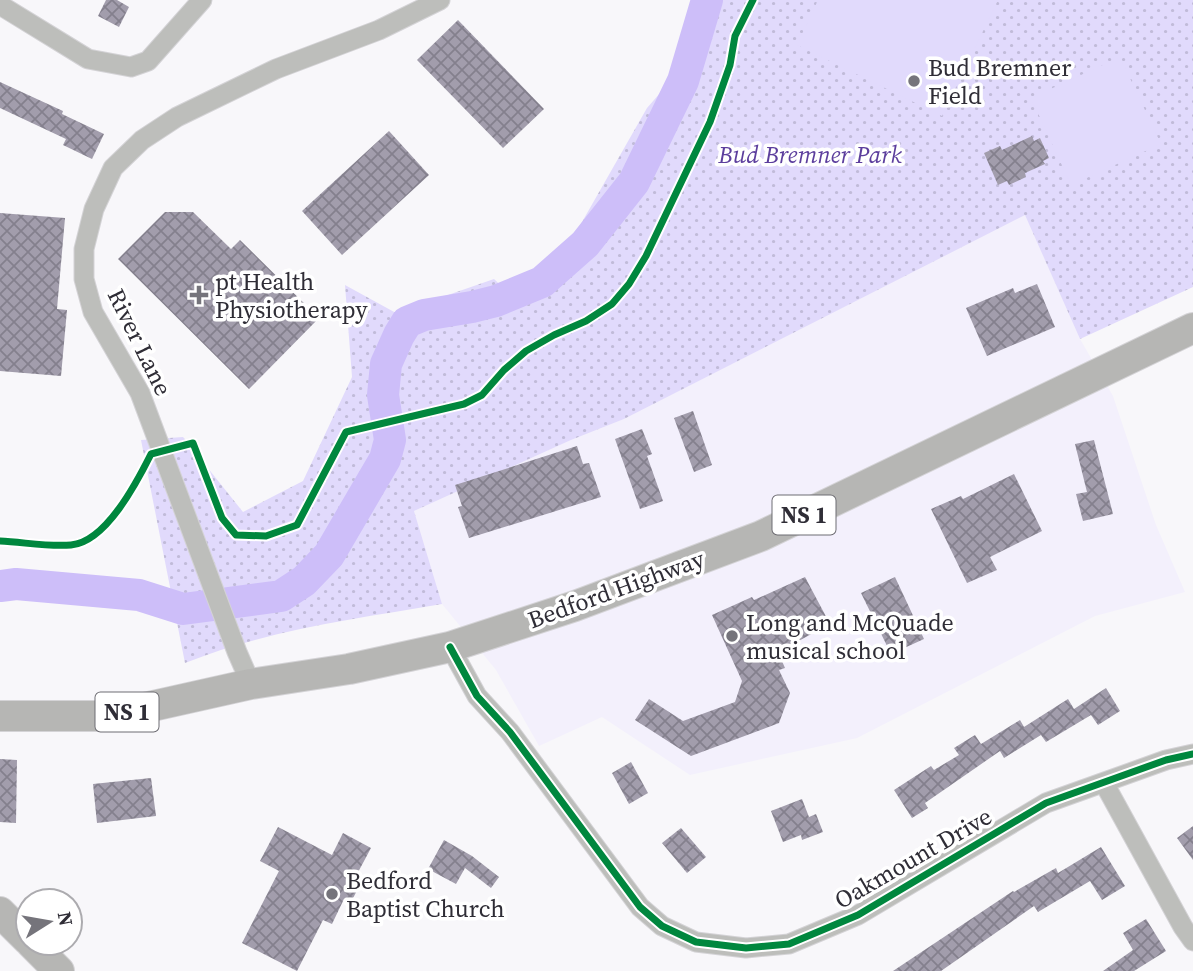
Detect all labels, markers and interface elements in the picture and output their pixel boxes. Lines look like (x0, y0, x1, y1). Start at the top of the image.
place label: Bud Bremner Field (928, 51, 1071, 112)
marker: Bud Bremner Field (906, 73, 922, 89)
park label: Bud Bremner Park (717, 138, 902, 171)
place label: pt Health Physiotherapy (215, 265, 368, 326)
street label: River Lane (100, 283, 180, 401)
marker: pt Health Physiotherapy (189, 285, 209, 305)
road number: NS 1 (772, 495, 836, 534)
street label: Bedford Highway (523, 542, 709, 636)
place label: Long and McQuade musical school (746, 606, 954, 667)
marker: Long and McQuade musical school (724, 628, 740, 644)
road number: NS 1 (96, 692, 158, 732)
street label: Oakmount Drive (828, 800, 998, 916)
place label: Bedford Baptist Church (346, 864, 505, 925)
marker: Bedford Baptist Church (324, 886, 340, 902)
north arrow (14, 887, 84, 957)
text: N (52, 909, 80, 928)

